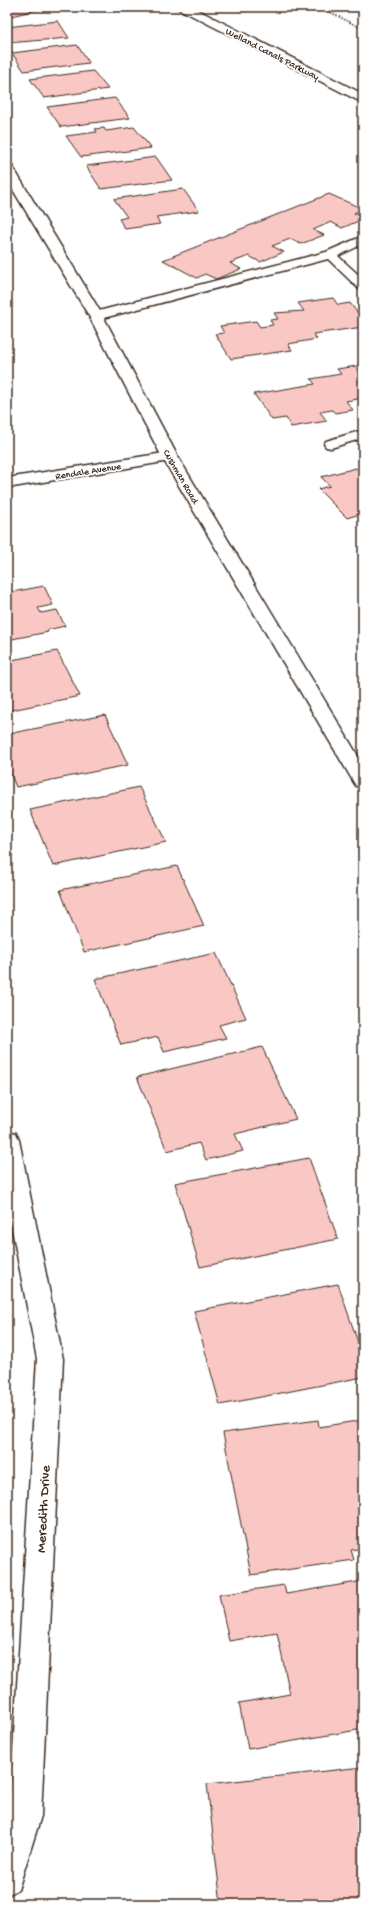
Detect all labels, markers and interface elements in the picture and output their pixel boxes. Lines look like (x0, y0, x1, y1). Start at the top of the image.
street label: Welland Canals Parkway (223, 26, 321, 84)
street label: Cushman Road (160, 448, 201, 507)
street label: Rendale Avenue (55, 461, 123, 483)
street label: Meredith Drive (34, 1464, 55, 1553)

